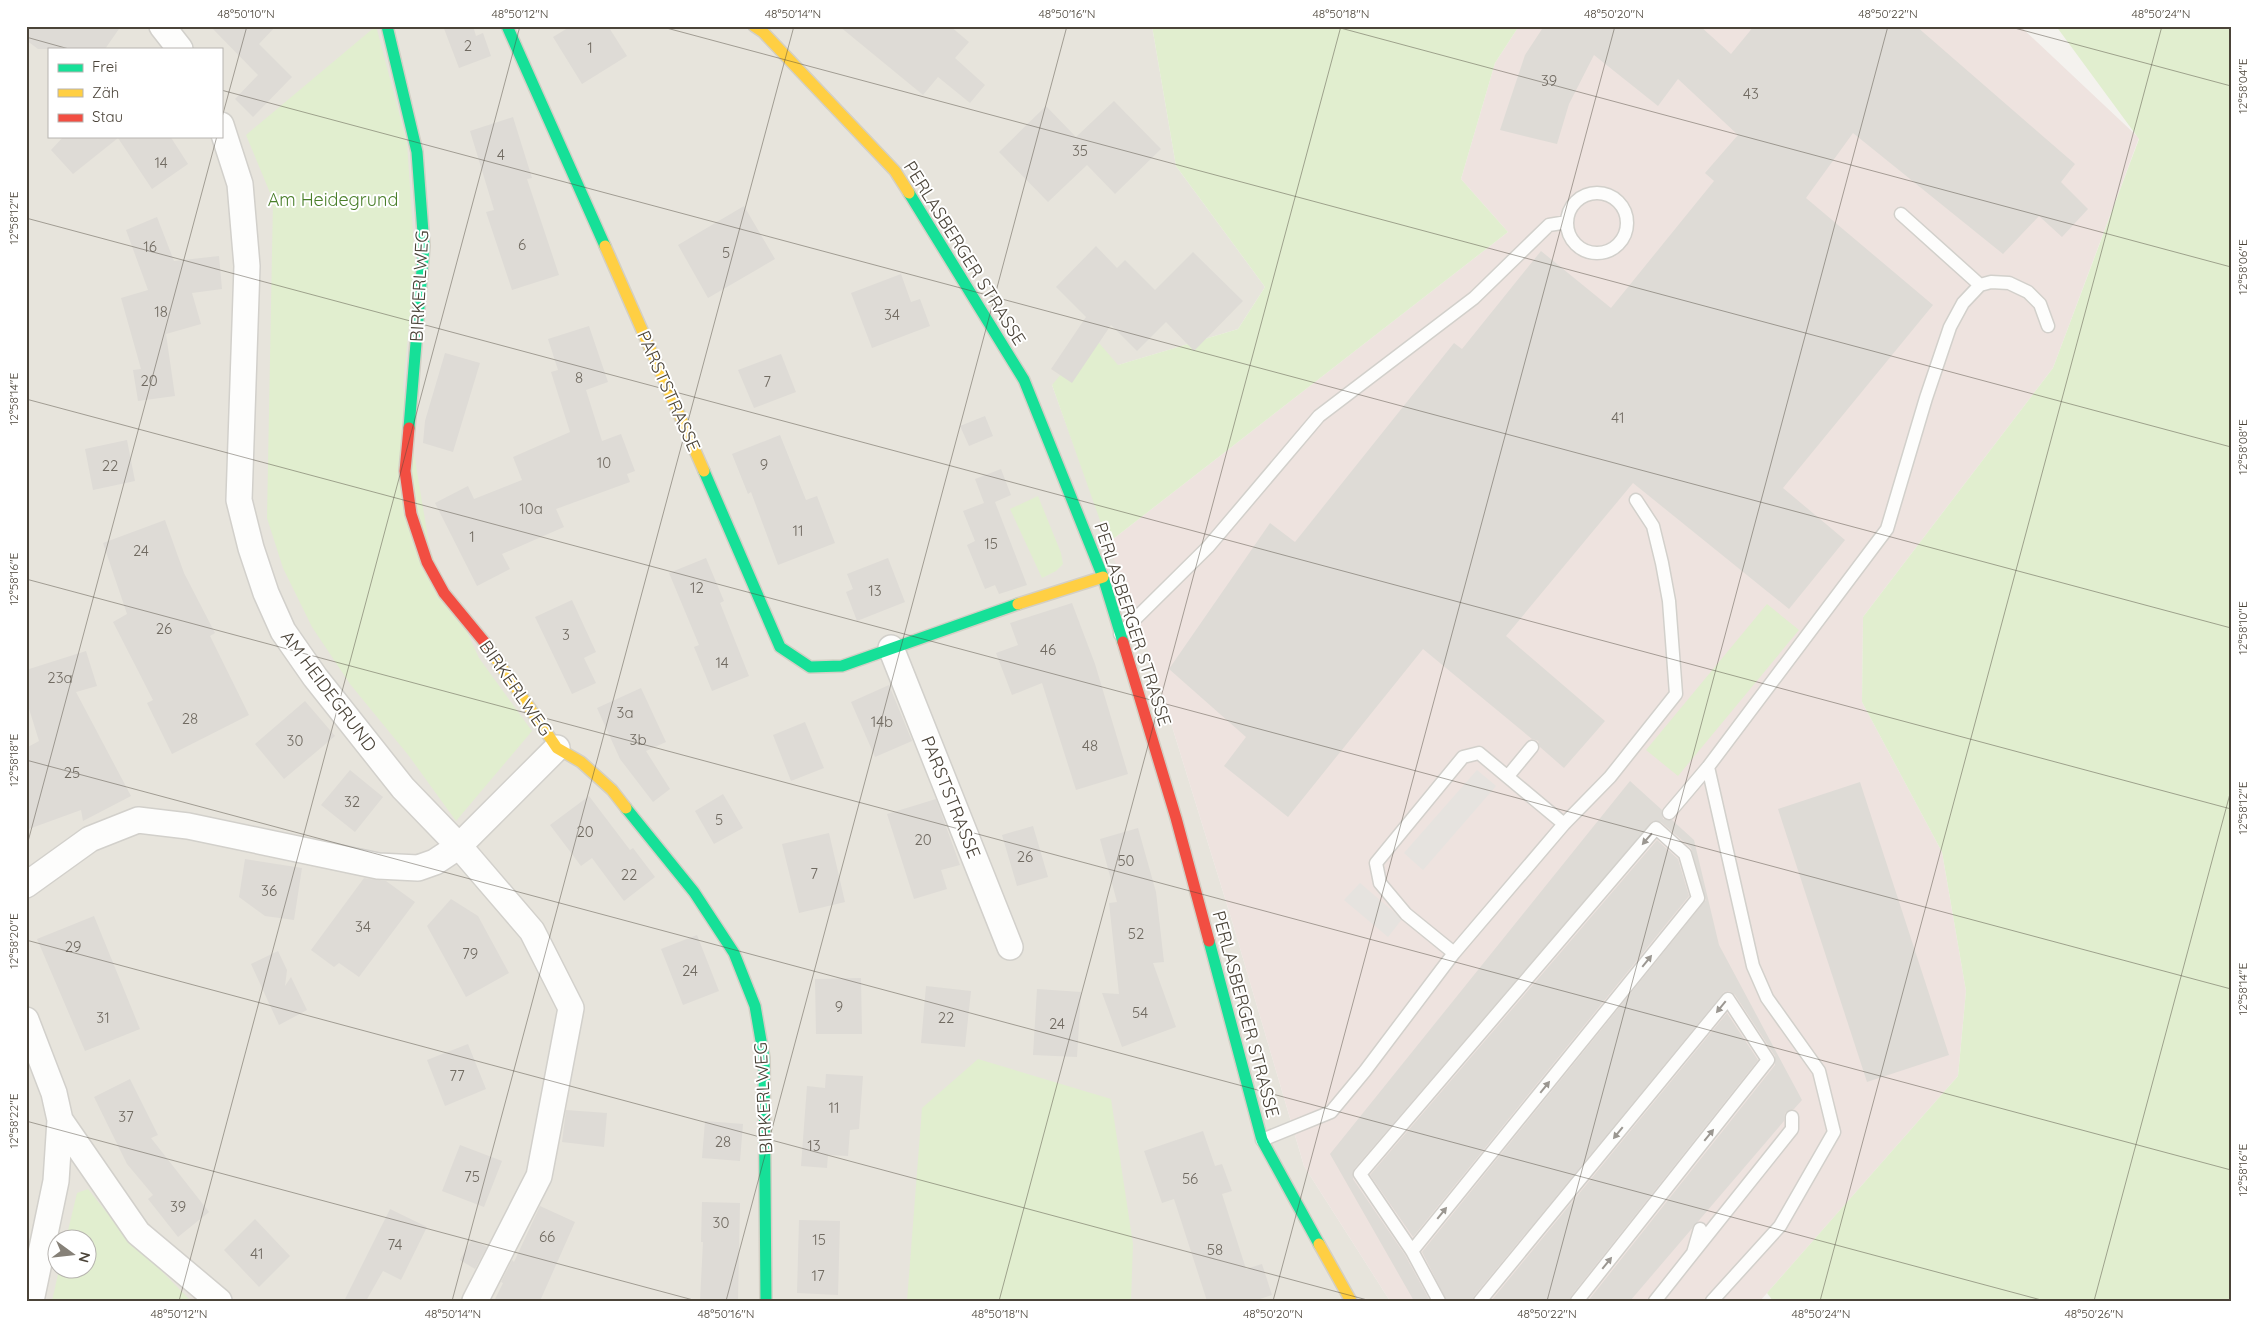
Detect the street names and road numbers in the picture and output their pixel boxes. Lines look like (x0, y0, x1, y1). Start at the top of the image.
street label: PERLASBERGER STRASSE (899, 157, 1031, 349)
street label: BIRKERLWEG (405, 230, 433, 342)
street label: PARSTSTRASSE (632, 327, 706, 455)
street label: PERLASBERGER STRASSE (1089, 519, 1177, 729)
street label: AM HEIDEGRUND (276, 626, 382, 756)
street label: BIRKERLWEG (474, 636, 558, 740)
street label: PARSTSTRASSE (916, 732, 986, 862)
street label: PERLASBERGER STRASSE (1207, 908, 1285, 1120)
street label: BIRKERLWEG (749, 1042, 777, 1154)

